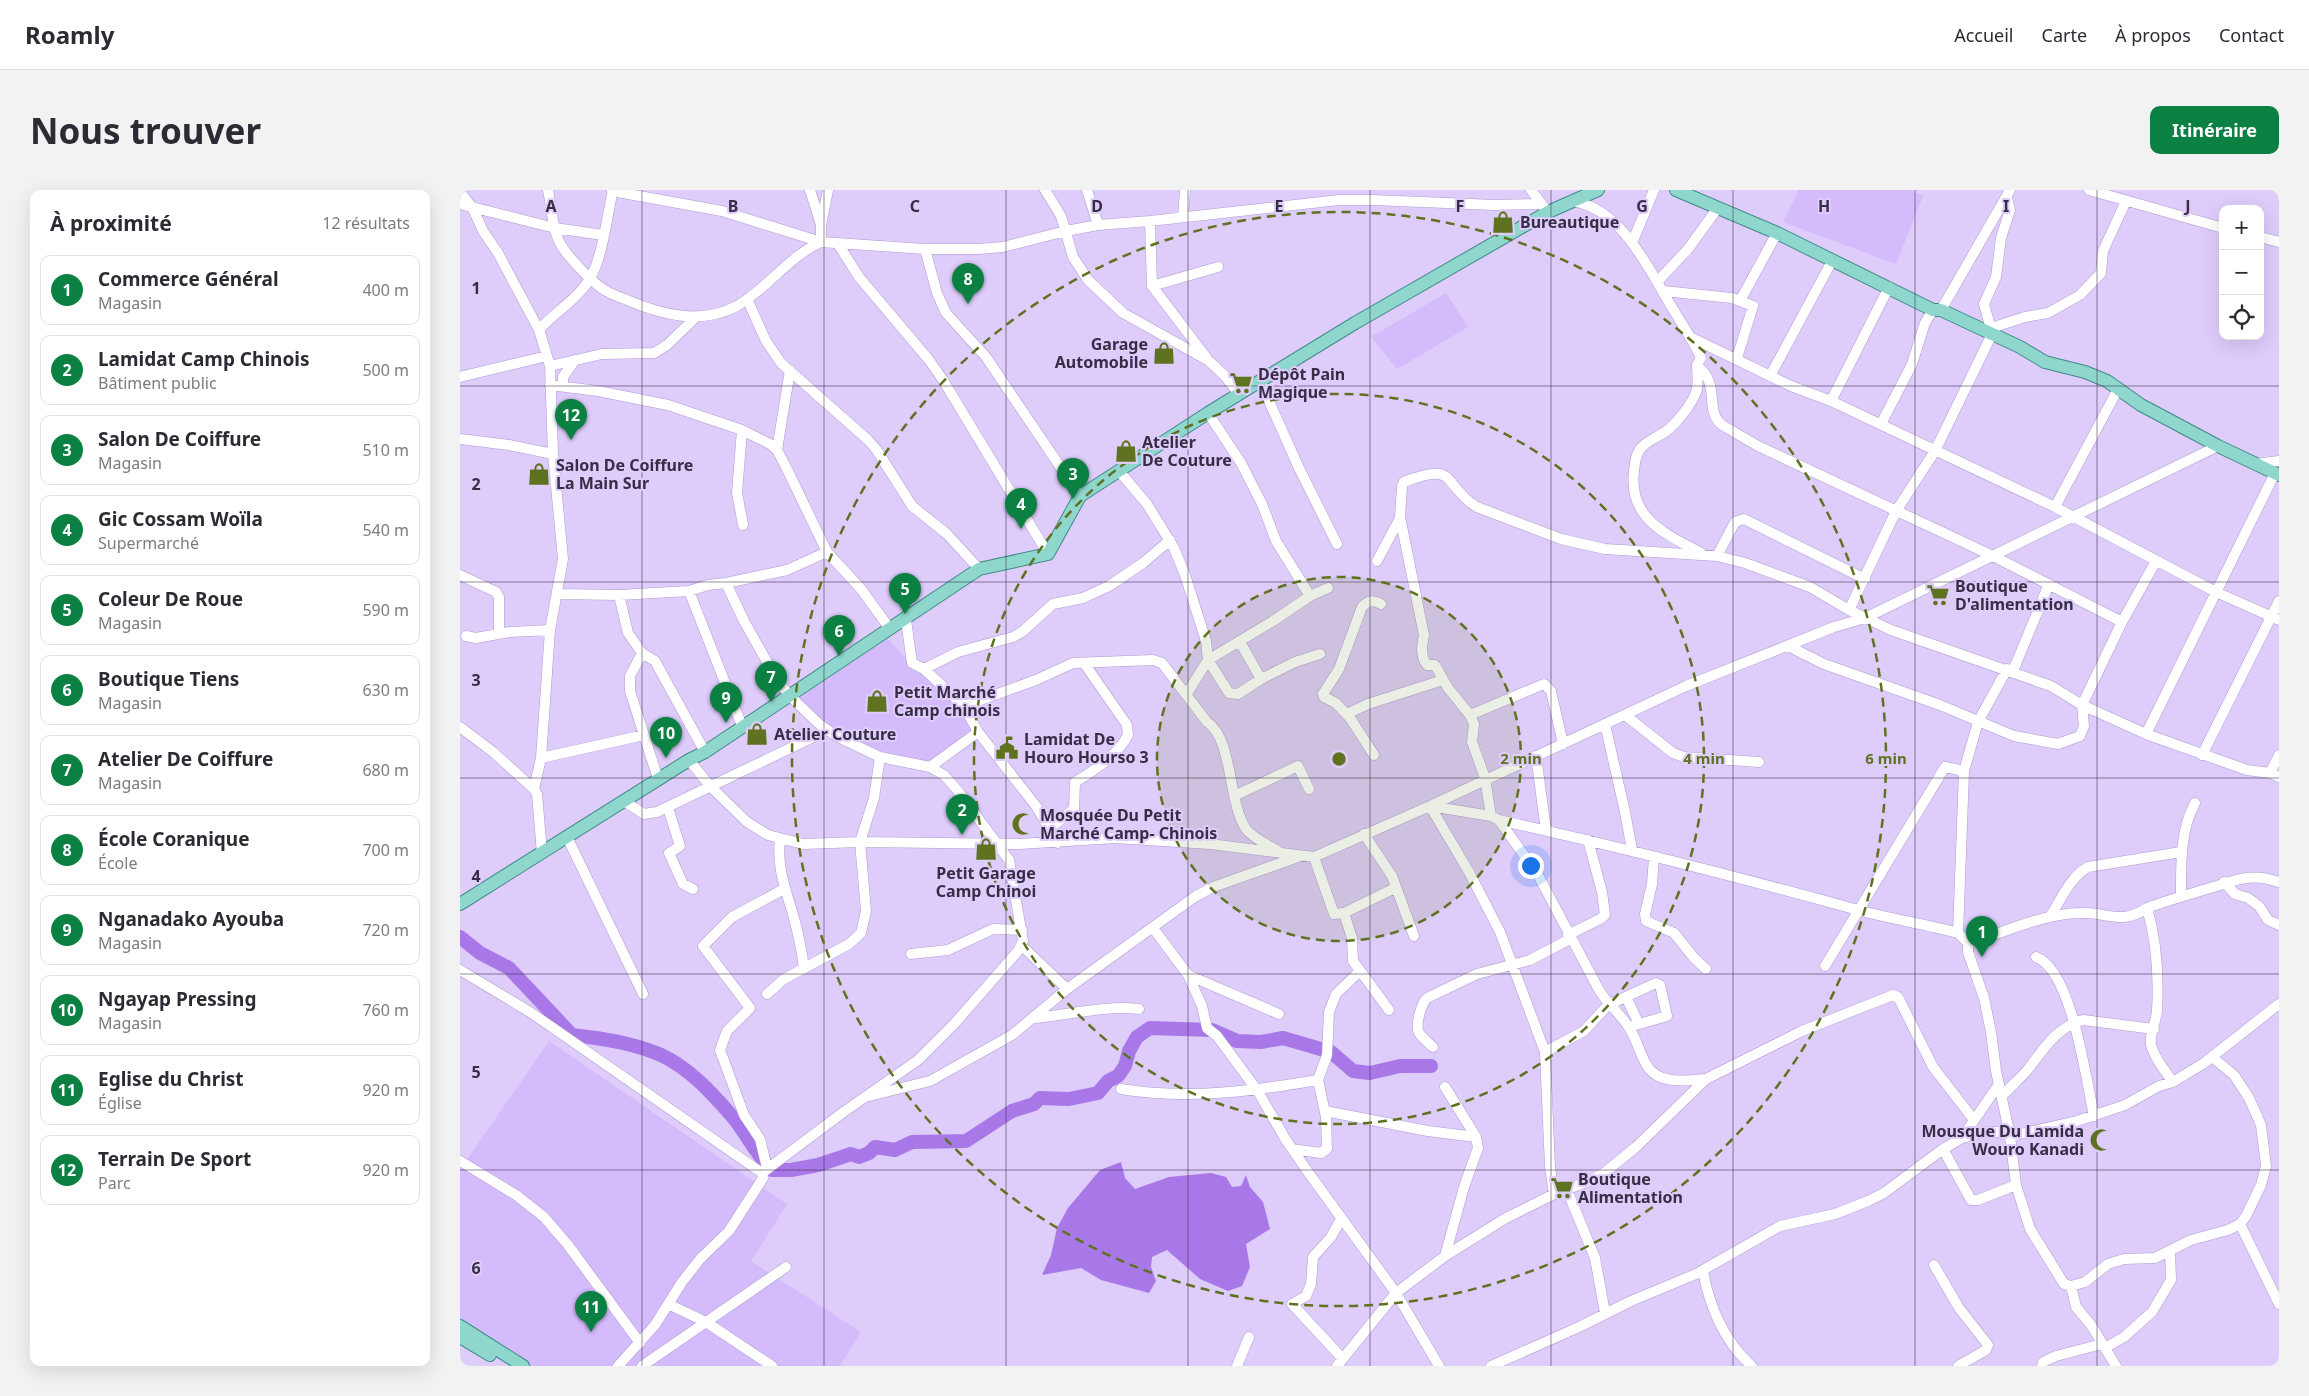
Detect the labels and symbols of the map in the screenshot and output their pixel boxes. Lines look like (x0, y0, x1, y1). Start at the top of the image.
text: A (545, 195, 557, 217)
text: B (728, 195, 738, 217)
text: C (910, 195, 920, 217)
text: D (1091, 195, 1103, 217)
text: E (1275, 195, 1284, 217)
text: F (1456, 195, 1464, 217)
text: G (1636, 195, 1648, 217)
text: H (1818, 195, 1830, 217)
text: I (2003, 195, 2009, 217)
text: J (2183, 195, 2191, 217)
shop icon: Bureautique (1490, 209, 1516, 235)
place label: Bureautique (1520, 211, 1619, 233)
pin: 8 (952, 263, 984, 304)
text: 1 (471, 277, 481, 299)
place label: Garage Automobile (1055, 333, 1148, 373)
shop icon: Garage Automobile (1151, 340, 1177, 366)
place label: Dépôt Pain Magique (1258, 363, 1345, 403)
supermarket icon: Dépôt Pain Magique (1228, 370, 1254, 396)
pin: 12 (555, 399, 587, 440)
place label: Atelier De Couture (1142, 431, 1232, 471)
shop icon: Atelier De Couture (1113, 438, 1139, 464)
place label: Salon De Coiffure La Main Sur (556, 454, 693, 494)
pin: 3 (1057, 458, 1089, 499)
shop icon: Salon De Coiffure La Main Sur (526, 461, 552, 487)
text: 2 (471, 473, 481, 495)
pin: 4 (1005, 488, 1037, 529)
pin: 5 (889, 573, 921, 614)
place label: Boutique D'alimentation (1955, 575, 2074, 615)
supermarket icon: Boutique D'alimentation (1925, 582, 1951, 608)
pin: 6 (823, 615, 855, 656)
pin: 7 (755, 661, 787, 702)
text: 3 (471, 669, 481, 691)
place label: Petit Marché Camp chinois (894, 681, 1000, 721)
pin: 9 (710, 682, 742, 723)
shop icon: Petit Marché Camp chinois (864, 688, 890, 714)
pin: 10 (650, 717, 682, 758)
shop icon: Atelier Couture (744, 721, 770, 747)
place label: Atelier Couture (774, 723, 896, 745)
place label: Lamidat De Houro Hourso 3 (1024, 728, 1149, 768)
public building icon: Lamidat De Houro Hourso 3 (994, 735, 1020, 761)
text: 2 min (1500, 748, 1542, 768)
text: 4 min (1683, 748, 1725, 768)
text: 6 min (1865, 748, 1907, 768)
centre of rings (1330, 750, 1348, 768)
pin: 2 (946, 794, 978, 835)
place label: Mosquée Du Petit Marché Camp- Chinois (1040, 804, 1217, 844)
mosque icon: Mosquée Du Petit Marché Camp- Chinois (1010, 811, 1036, 837)
shop icon: Petit Garage Camp Chinoi (973, 836, 999, 862)
your location (1518, 853, 1544, 879)
place label: Petit Garage Camp Chinoi (936, 862, 1036, 902)
text: 4 (471, 865, 481, 887)
pin: 1 (1966, 916, 1998, 957)
text: 5 (471, 1061, 481, 1083)
place label: Mousque Du Lamida Wouro Kanadi (1921, 1120, 2084, 1160)
mosque icon: Mousque Du Lamida Wouro Kanadi (2088, 1127, 2114, 1153)
place label: Boutique Alimentation (1578, 1168, 1683, 1208)
supermarket icon: Boutique Alimentation (1549, 1175, 1575, 1201)
text: 6 (471, 1257, 481, 1279)
pin: 11 (575, 1291, 607, 1332)

